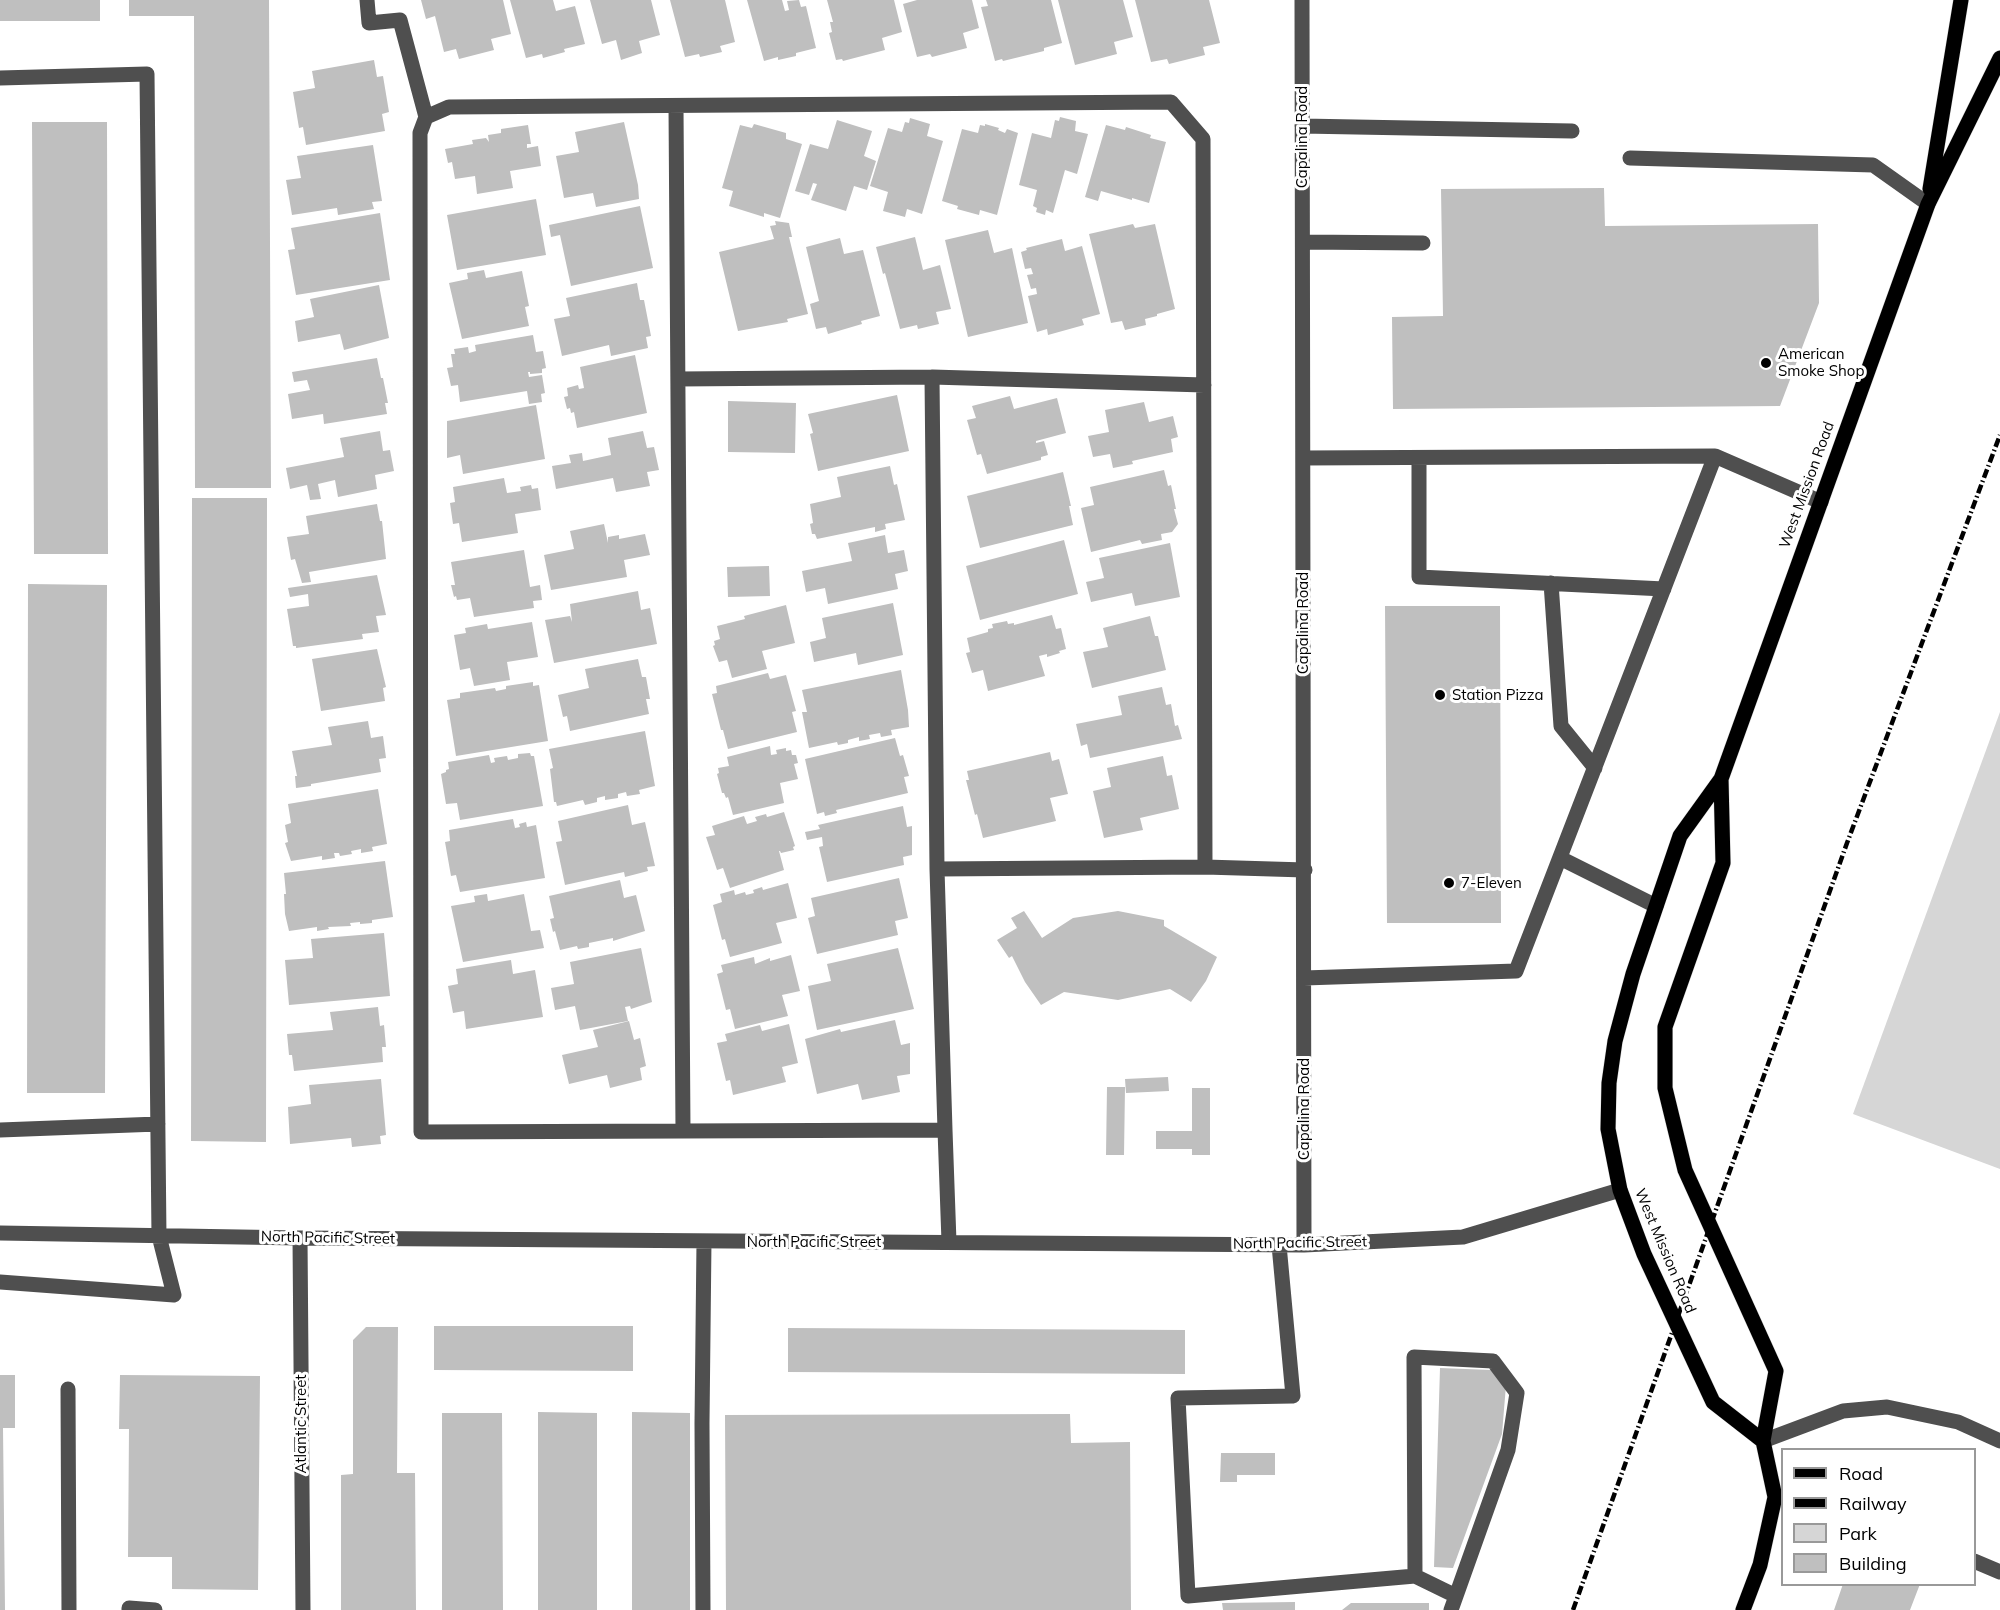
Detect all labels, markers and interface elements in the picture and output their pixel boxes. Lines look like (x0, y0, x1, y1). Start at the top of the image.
street label: Capalina Road (1293, 86, 1311, 188)
place label: American Smoke Shop (1778, 345, 1864, 380)
marker: American Smoke Shop (1759, 356, 1773, 370)
street label: West Mission Road (1776, 419, 1838, 551)
street label: Capalina Road (1294, 572, 1312, 674)
place label: Station Pizza (1452, 686, 1543, 704)
marker: Station Pizza (1433, 688, 1447, 702)
place label: 7-Eleven (1461, 874, 1522, 892)
marker: 7-Eleven (1442, 876, 1456, 890)
street label: Capalina Road (1295, 1058, 1313, 1160)
street label: West Mission Road (1631, 1186, 1699, 1316)
street label: North Pacific Street (261, 1228, 395, 1248)
street label: North Pacific Street (747, 1233, 881, 1251)
street label: North Pacific Street (1233, 1233, 1367, 1253)
street label: Atlantic Street (292, 1374, 310, 1474)
legend (1781, 1448, 1976, 1586)
text: Road (1839, 1462, 1883, 1485)
text: Railway (1839, 1492, 1907, 1515)
text: Park (1839, 1522, 1877, 1545)
text: Building (1839, 1552, 1907, 1575)

